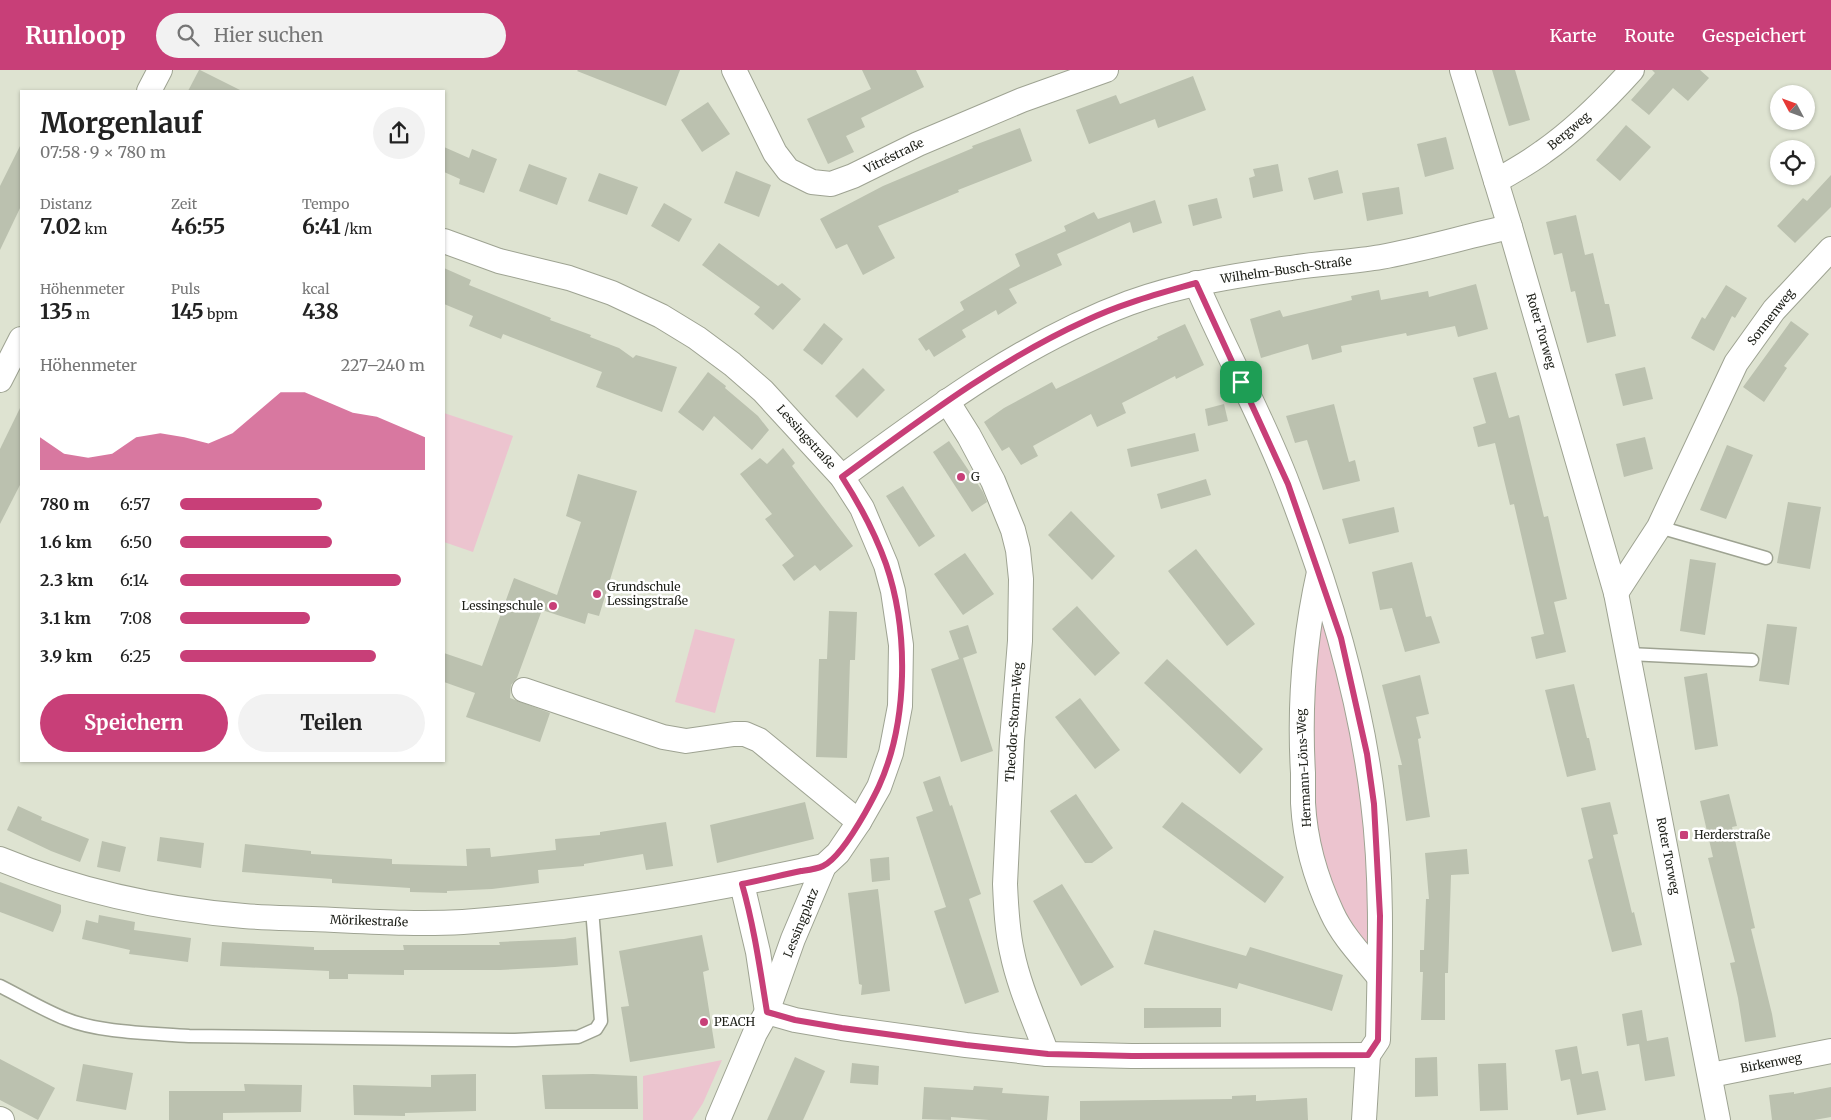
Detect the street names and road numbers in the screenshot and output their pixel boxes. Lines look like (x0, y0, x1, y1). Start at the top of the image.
street label: Bergweg (1544, 108, 1594, 153)
street label: Vitréstraße (861, 135, 926, 177)
street label: Wilhelm-Busch-Straße (1218, 253, 1353, 286)
street label: Sonnenweg (1744, 285, 1798, 348)
street label: Roter Torweg (1523, 291, 1560, 371)
street label: Lessingstraße (774, 402, 839, 472)
street label: Theodor-Storm-Weg (1002, 661, 1025, 782)
street label: Hermann-Löns-Weg (1293, 708, 1314, 828)
street label: Roter Torweg (1654, 816, 1683, 897)
street label: Lessingplatz (780, 886, 821, 960)
street label: Mörikestraße (330, 912, 408, 929)
street label: Birkenweg (1739, 1049, 1803, 1076)

